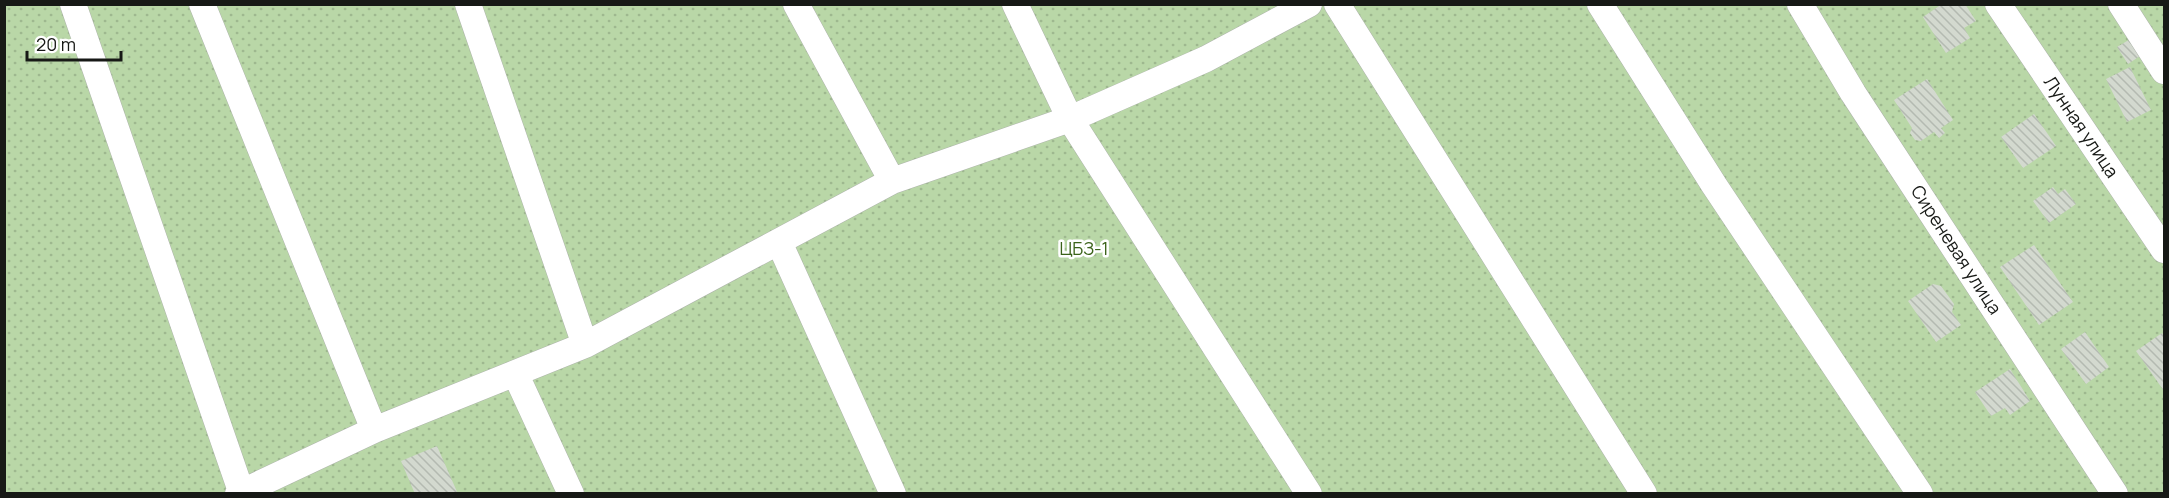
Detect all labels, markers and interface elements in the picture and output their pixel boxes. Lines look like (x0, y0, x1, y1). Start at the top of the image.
scale bar (27, 24, 122, 62)
text: 20 m (36, 32, 76, 56)
street label: Лунная улица (2039, 71, 2125, 182)
street label: Сиреневая улица (1906, 180, 2008, 319)
park label: ЦБЗ-1 (1059, 236, 1109, 260)

